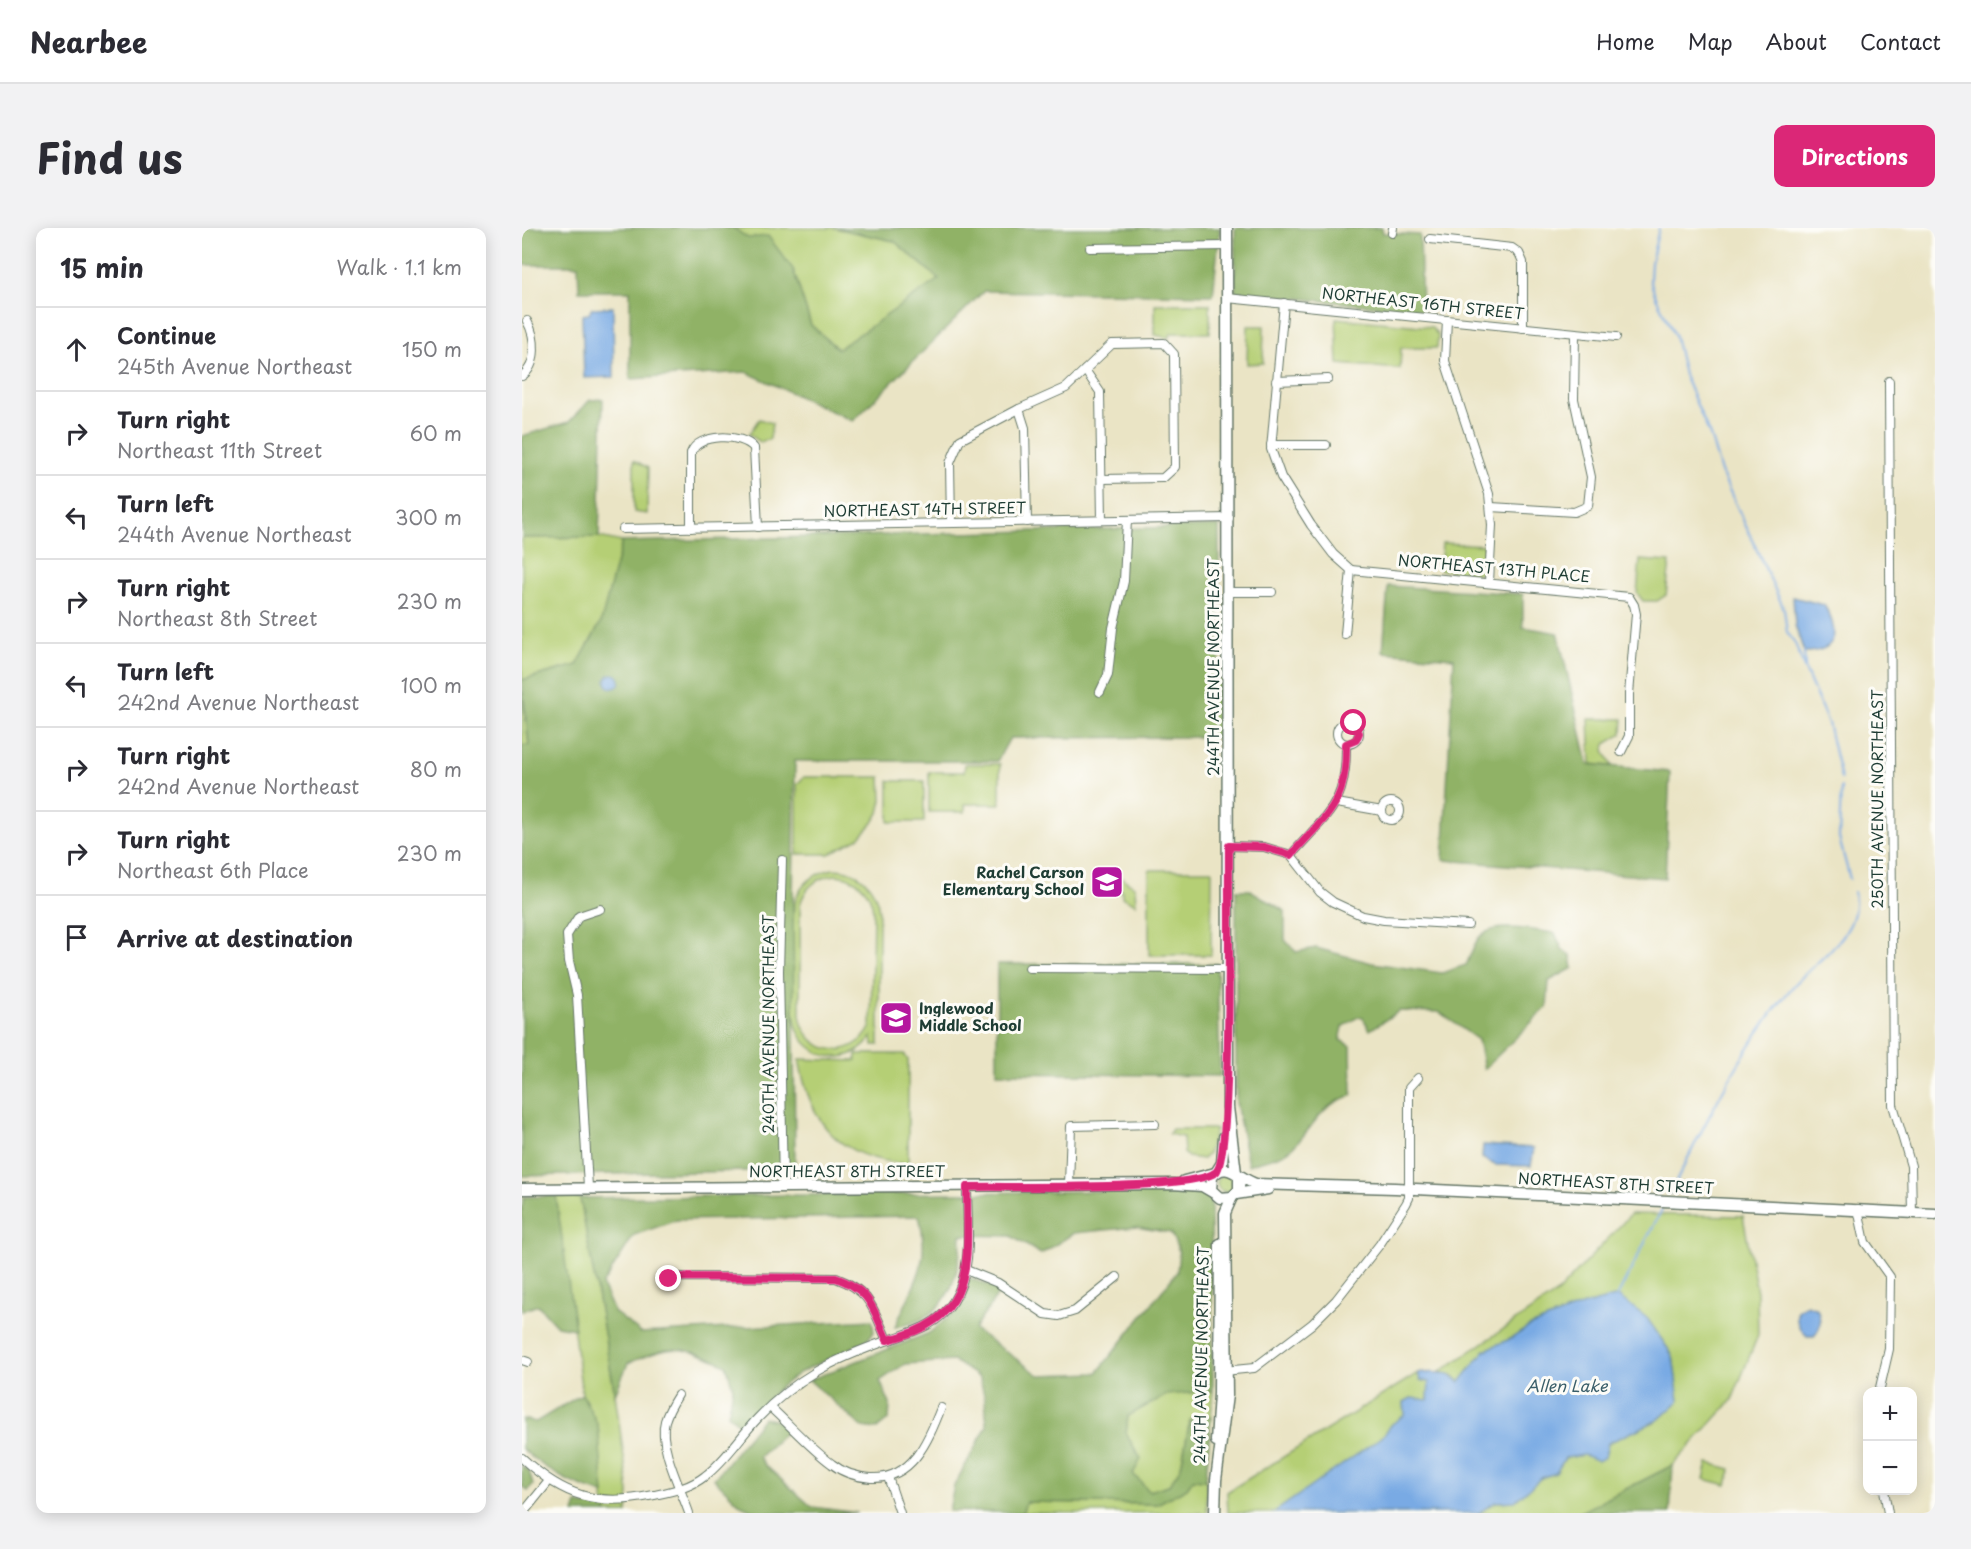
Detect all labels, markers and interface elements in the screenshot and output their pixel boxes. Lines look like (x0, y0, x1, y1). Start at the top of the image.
text: Nearbee (30, 20, 147, 63)
text: Home (1596, 25, 1655, 57)
text: Map (1688, 25, 1733, 57)
text: About (1766, 25, 1827, 57)
text: Contact (1860, 25, 1941, 57)
text: Find us (36, 125, 183, 188)
button: Directions (1774, 125, 1935, 187)
text: 15 min (60, 248, 144, 287)
text: Walk · 1.1 km (337, 252, 462, 282)
street label: NORTHEAST 16TH STREET (1321, 280, 1526, 325)
text: Continue (117, 318, 216, 351)
icon: ahead (60, 333, 93, 366)
text: 150 m (402, 334, 462, 364)
text: 245th Avenue Northeast (117, 351, 352, 381)
text: Turn right (117, 402, 230, 435)
icon: right (60, 417, 93, 450)
text: 60 m (410, 418, 462, 448)
text: Northeast 11th Street (117, 435, 322, 465)
text: Turn left (117, 486, 214, 519)
street label: NORTHEAST 14TH STREET (824, 495, 1027, 522)
icon: left (60, 501, 93, 534)
text: 300 m (395, 502, 462, 532)
text: 244th Avenue Northeast (117, 519, 352, 549)
street label: NORTHEAST 13TH PLACE (1397, 548, 1591, 587)
street label: 244TH AVENUE NORTHEAST (1201, 557, 1224, 776)
text: Turn right (117, 570, 230, 603)
icon: right (60, 585, 93, 618)
text: 230 m (397, 586, 462, 616)
text: Northeast 8th Street (117, 603, 317, 633)
text: Turn left (117, 654, 214, 687)
icon: left (60, 669, 93, 702)
text: 100 m (401, 670, 462, 700)
text: 242nd Avenue Northeast (117, 687, 359, 717)
street label: 250TH AVENUE NORTHEAST (1865, 689, 1888, 908)
route start (1340, 709, 1366, 735)
text: Turn right (117, 738, 230, 771)
icon: right (60, 753, 93, 786)
text: 80 m (410, 754, 462, 784)
text: 242nd Avenue Northeast (117, 771, 359, 801)
text: Turn right (117, 822, 230, 855)
icon: right (60, 837, 93, 870)
text: 230 m (397, 838, 462, 868)
text: Northeast 6th Place (117, 855, 309, 885)
place label: Rachel Carson Elementary School (943, 860, 1084, 900)
school or university icon: Rachel Carson Elementary School (1089, 864, 1125, 900)
street label: 240TH AVENUE NORTHEAST (756, 914, 779, 1134)
icon: arrive (60, 921, 93, 954)
text: Arrive at destination (117, 921, 353, 954)
place label: Inglewood Middle School (919, 996, 1022, 1036)
school or university icon: Inglewood Middle School (878, 1000, 914, 1036)
street label: NORTHEAST 8TH STREET (749, 1159, 946, 1182)
street label: NORTHEAST 8TH STREET (1518, 1166, 1715, 1199)
street label: 244TH AVENUE NORTHEAST (1187, 1245, 1214, 1464)
route end (655, 1265, 681, 1291)
water label: Allen Lake (1526, 1373, 1609, 1397)
map controls (1863, 1387, 1917, 1495)
button: + (1863, 1387, 1917, 1441)
button: − (1863, 1441, 1917, 1495)

